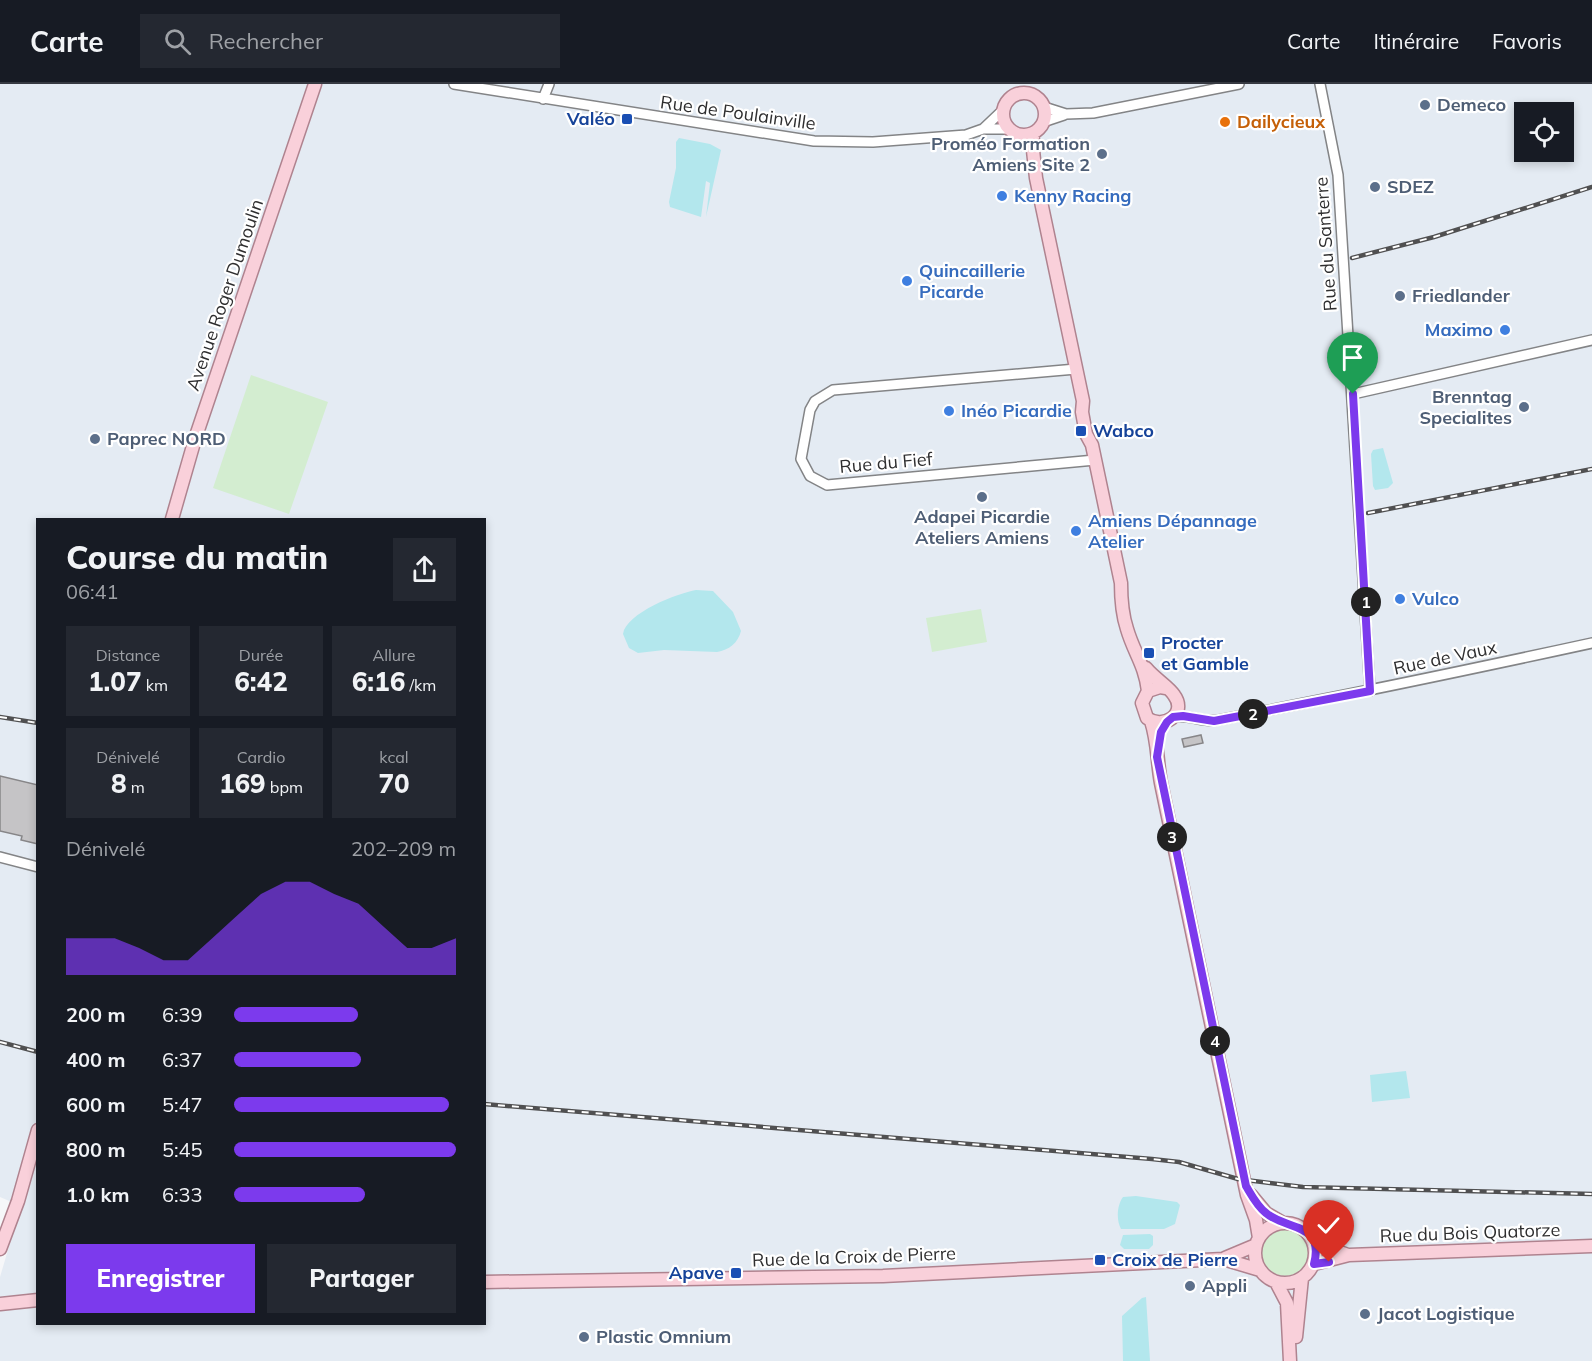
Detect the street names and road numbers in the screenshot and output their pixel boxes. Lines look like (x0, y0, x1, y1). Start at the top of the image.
street label: Rue de Poulainville (659, 90, 817, 135)
street label: Rue du Santerre (1309, 176, 1342, 312)
street label: Avenue Roger Dumoulin (181, 196, 268, 394)
street label: Rue du Fief (838, 447, 934, 478)
street label: Rue de Vaux (1391, 635, 1499, 680)
street label: Rue du Bois Quatorze (1379, 1218, 1561, 1247)
street label: Rue de la Croix de Pierre (752, 1241, 956, 1272)

